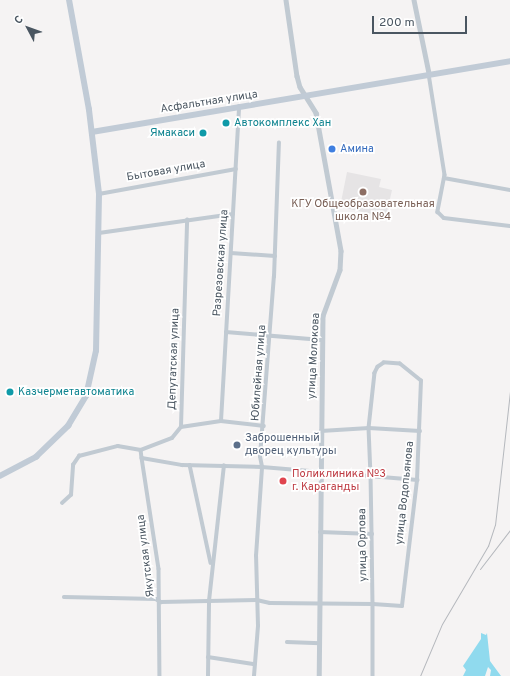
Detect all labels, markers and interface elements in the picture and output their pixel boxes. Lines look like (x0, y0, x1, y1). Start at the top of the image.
north arrow (8, 8, 48, 48)
scale bar (374, 8, 469, 34)
text: С (11, 13, 27, 27)
text: 200 m (379, 15, 415, 31)
street label: Асфальтная улица (160, 88, 258, 116)
place label: Автокомплекс Хан (234, 116, 331, 130)
marker: Автокомплекс Хан (221, 118, 231, 128)
place label: Ямакаси (150, 126, 195, 140)
marker: Ямакаси (198, 128, 208, 138)
place label: Амина (340, 142, 374, 156)
marker: Амина (327, 144, 337, 154)
street label: Бытовая улица (126, 158, 206, 184)
marker: КГУ Общеобразовательная школа №4 (358, 187, 368, 197)
place label: КГУ Общеобразовательная школа №4 (291, 198, 435, 224)
street label: Разрезовская улица (211, 209, 231, 317)
street label: Депутатская улица (166, 308, 182, 410)
street label: улица Молокова (305, 312, 323, 400)
street label: Юбилейная улица (249, 324, 269, 422)
place label: Казчерметавтоматика (18, 385, 134, 399)
marker: Казчерметавтоматика (5, 387, 15, 397)
place label: Заброшенный дворец культуры (245, 432, 337, 458)
marker: Заброшенный дворец культуры (232, 440, 242, 450)
street label: улица Водопьянова (393, 440, 417, 546)
place label: Поликлиника №3 г. Караганды (292, 468, 386, 494)
marker: Поликлиника №3 г. Караганды (277, 475, 289, 487)
street label: улица Орлова (356, 508, 370, 582)
street label: Якутская улица (134, 514, 158, 598)

